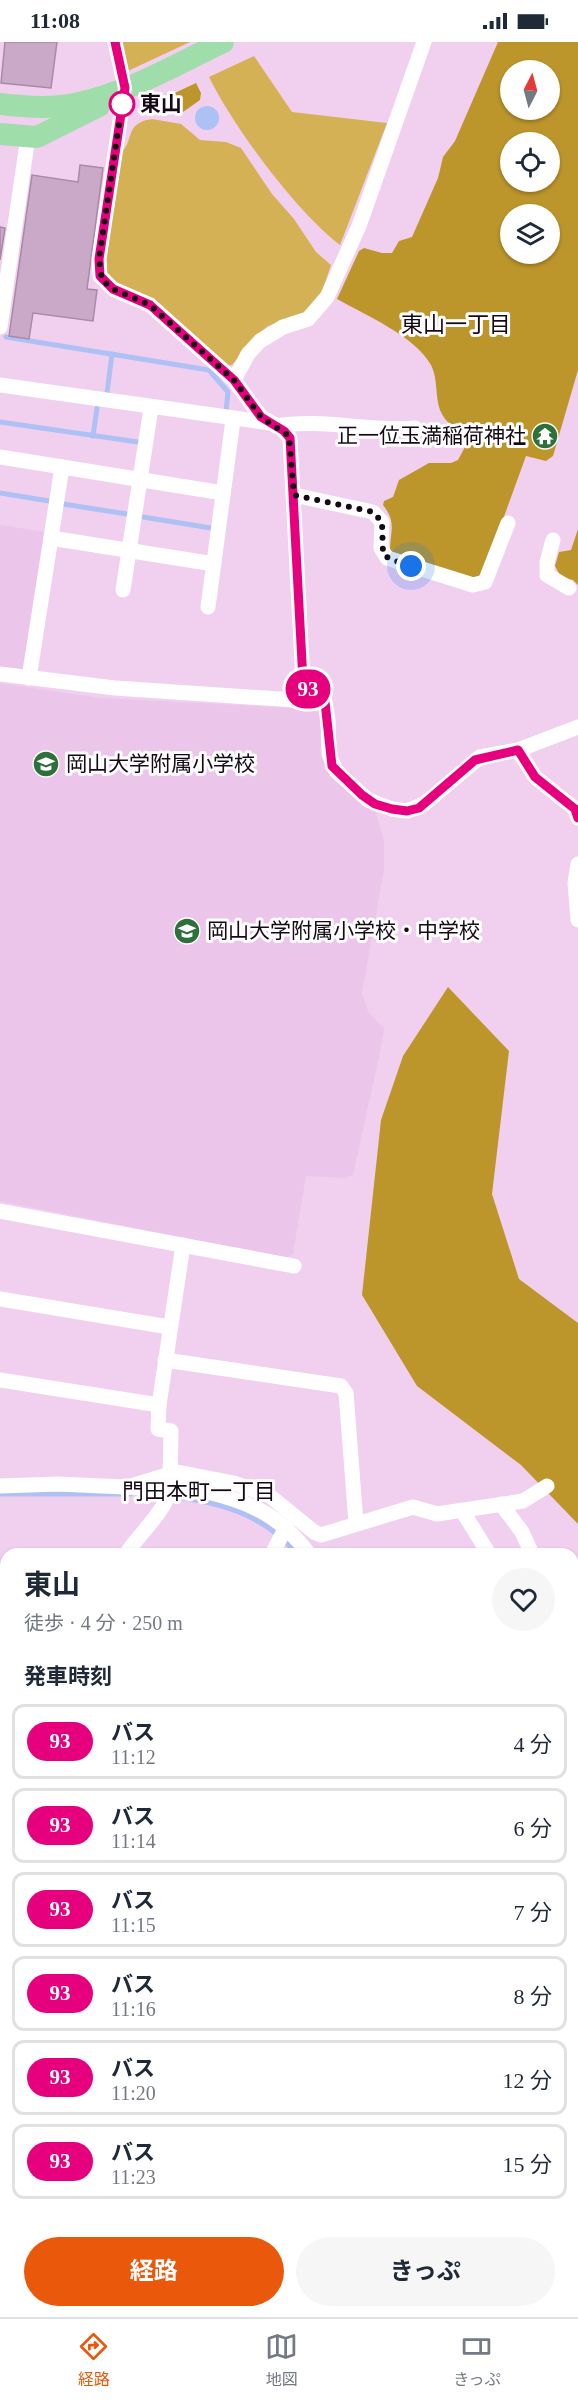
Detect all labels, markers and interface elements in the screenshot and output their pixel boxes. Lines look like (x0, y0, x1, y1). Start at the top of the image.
text: 11:08 (30, 8, 80, 33)
north arrow (500, 60, 560, 120)
map controls (500, 60, 560, 264)
marker: 東山 (109, 91, 135, 117)
place label: 東山 (140, 92, 182, 116)
button: locate (500, 132, 560, 192)
button: layers (500, 204, 560, 264)
district label: 東山一丁目 (401, 312, 511, 337)
temple icon: 正一位玉満稲荷神社 (530, 421, 560, 451)
place label: 正一位玉満稲荷神社 (337, 424, 526, 448)
your location (396, 551, 426, 581)
line badge: 93 (281, 670, 335, 708)
text: 93 (298, 677, 319, 701)
school or university icon: 岡山大学附属小学校 (31, 749, 61, 779)
place label: 岡山大学附属小学校 (66, 752, 255, 776)
school or university icon: 岡山大学附属小学校・中学校 (172, 916, 202, 946)
place label: 岡山大学附属小学校・中学校 (207, 919, 480, 943)
district label: 門田本町一丁目 (122, 1479, 276, 1504)
button: heart (492, 1568, 555, 1631)
text: 東山 (24, 1569, 80, 1600)
text: 徒歩 · 4 分 · 250 m (24, 1612, 183, 1634)
text: 発車時刻 (24, 1664, 112, 1689)
text: バス (111, 1720, 155, 1745)
text: 93 (50, 1729, 71, 1753)
text: 4 分 (513, 1732, 552, 1757)
text: 11:12 (111, 1746, 156, 1768)
text: バス (111, 1804, 155, 1829)
text: 93 (50, 1813, 71, 1837)
text: 6 分 (513, 1816, 552, 1841)
text: 11:14 (111, 1830, 156, 1852)
text: バス (111, 1888, 155, 1913)
text: 93 (50, 1897, 71, 1921)
text: 7 分 (513, 1900, 552, 1925)
text: 11:15 (111, 1914, 156, 1936)
text: バス (111, 1972, 155, 1997)
text: 93 (50, 1981, 71, 2005)
text: 8 分 (513, 1984, 552, 2009)
text: 11:16 (111, 1998, 156, 2020)
text: バス (111, 2056, 155, 2081)
text: 93 (50, 2065, 71, 2089)
text: 12 分 (502, 2068, 552, 2093)
text: 11:20 (111, 2082, 156, 2104)
text: バス (111, 2140, 155, 2165)
text: 93 (50, 2149, 71, 2173)
text: 15 分 (502, 2152, 552, 2177)
text: 11:23 (111, 2166, 156, 2188)
button: 経路 (24, 2237, 284, 2306)
button: きっぷ (296, 2237, 555, 2306)
tab: 経路 (77, 2330, 110, 2390)
tab: 地図 (265, 2330, 298, 2390)
tab: きっぷ (453, 2330, 501, 2390)

